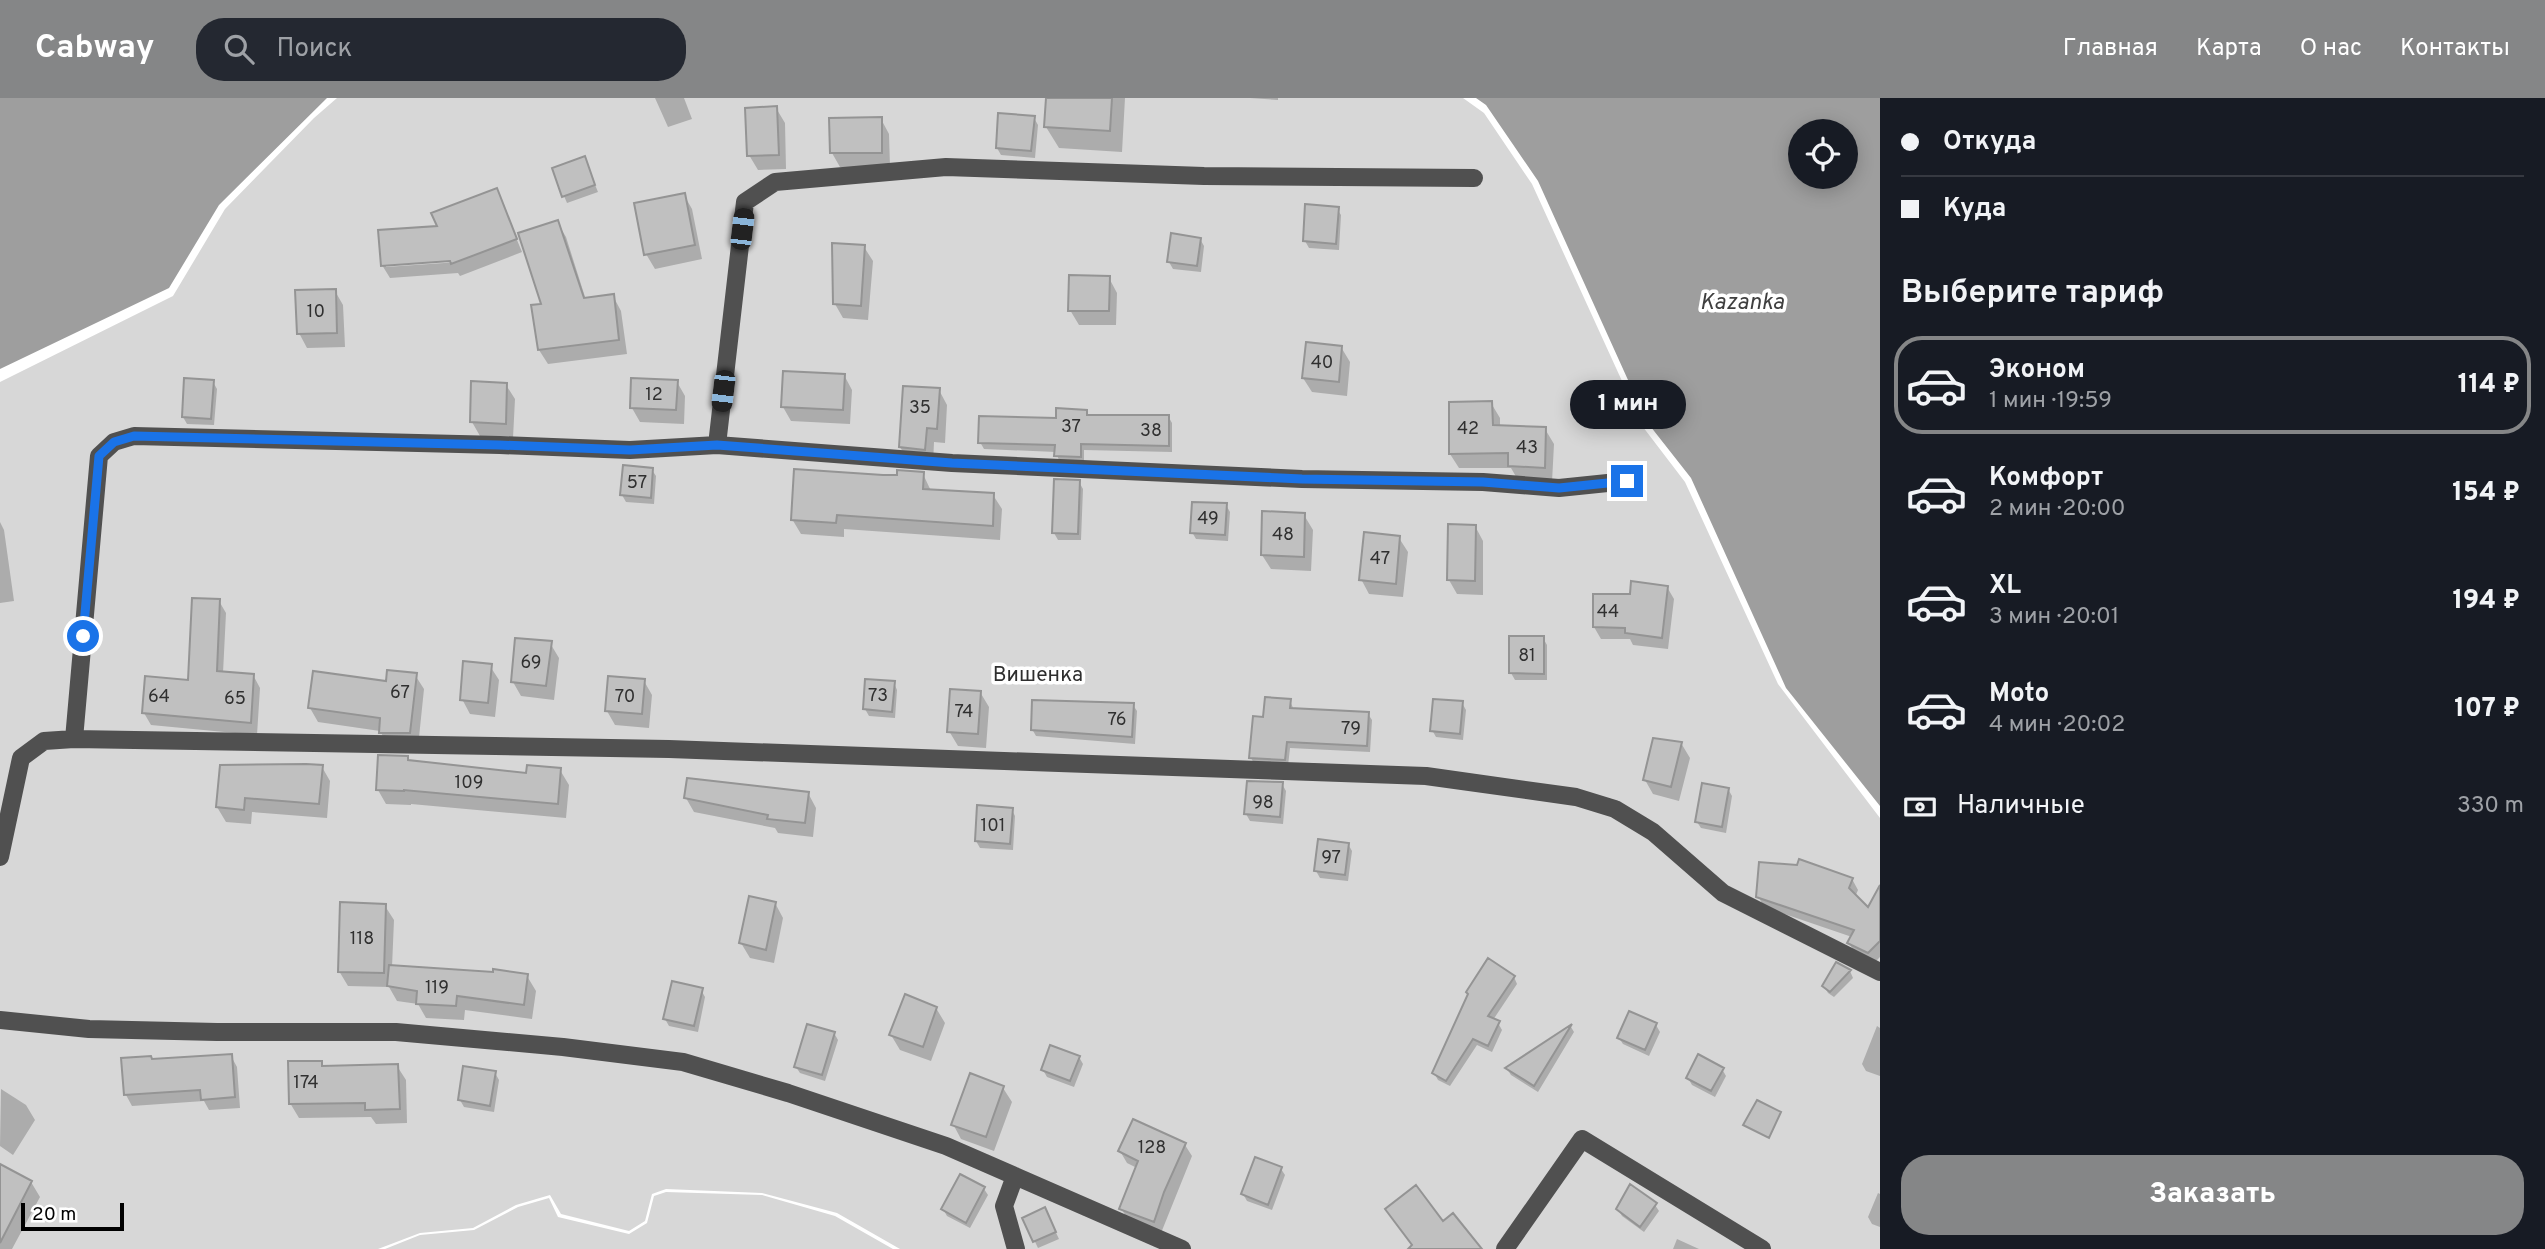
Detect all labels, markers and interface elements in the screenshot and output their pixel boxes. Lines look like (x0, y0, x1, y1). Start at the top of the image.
search box (196, 18, 686, 81)
text: Cabway (35, 28, 154, 70)
icon: search (220, 30, 258, 68)
text: Поиск (276, 33, 352, 66)
text: Главная (2063, 34, 2158, 64)
text: Карта (2196, 34, 2262, 64)
text: О нас (2300, 34, 2362, 64)
text: Контакты (2400, 34, 2510, 64)
map controls (1788, 119, 1858, 189)
button: locate (1788, 119, 1858, 189)
text: Откуда (1943, 126, 2036, 159)
text: Куда (1943, 193, 2006, 226)
car (730, 207, 755, 251)
text: Выберите тариф (1901, 274, 2164, 314)
water label: Kazanka (1700, 289, 1784, 318)
house number: 10 (307, 301, 325, 324)
house number: 40 (1311, 352, 1333, 375)
icon: car (1905, 354, 1968, 417)
text: Эконом (1989, 354, 2085, 387)
car (711, 369, 736, 413)
text: 114 ₽ (2458, 369, 2520, 402)
callout: 1 мин (1569, 380, 1685, 428)
house number: 12 (645, 384, 663, 407)
text: 1 мин · 19:59 (1989, 387, 2112, 416)
text: 1 мин (1598, 390, 1658, 419)
house number: 35 (909, 397, 931, 420)
house number: 37 (1061, 416, 1081, 439)
house number: 42 (1457, 418, 1479, 441)
house number: 38 (1140, 420, 1162, 443)
house number: 43 (1516, 437, 1538, 460)
icon: car (1905, 462, 1968, 525)
text: Комфорт (1989, 462, 2103, 495)
route end (1611, 465, 1643, 497)
house number: 57 (627, 472, 647, 495)
text: 154 ₽ (2452, 477, 2520, 510)
text: 2 мин · 20:00 (1989, 495, 2126, 524)
house number: 49 (1197, 508, 1219, 531)
house number: 48 (1272, 524, 1294, 547)
house number: 47 (1370, 548, 1390, 571)
icon: car (1905, 570, 1968, 633)
text: XL (1989, 570, 2021, 603)
text: 194 ₽ (2452, 585, 2520, 618)
house number: 44 (1597, 601, 1619, 624)
text: 3 мин · 20:01 (1989, 603, 2119, 632)
route start (67, 620, 99, 652)
house number: 81 (1518, 645, 1536, 668)
house number: 69 (521, 652, 541, 675)
park label: Вишенка (993, 662, 1083, 689)
icon: car (1905, 678, 1968, 741)
text: Moto (1989, 678, 2049, 711)
house number: 67 (390, 682, 410, 705)
house number: 73 (868, 685, 888, 708)
house number: 64 (148, 686, 170, 709)
house number: 70 (615, 686, 635, 709)
house number: 65 (224, 688, 246, 711)
text: 107 ₽ (2454, 693, 2520, 726)
house number: 74 (955, 701, 973, 724)
house number: 76 (1107, 709, 1127, 732)
text: 4 мин · 20:02 (1989, 711, 2125, 740)
house number: 79 (1341, 718, 1361, 741)
house number: 109 (454, 772, 484, 795)
icon: cash (1901, 788, 1939, 826)
text: Наличные (1957, 790, 2085, 823)
house number: 98 (1252, 792, 1274, 815)
text: 330 m (2457, 792, 2524, 821)
house number: 101 (981, 815, 1005, 838)
house number: 97 (1321, 847, 1341, 870)
house number: 118 (350, 928, 374, 951)
house number: 119 (425, 977, 449, 1000)
house number: 174 (293, 1072, 319, 1095)
house number: 128 (1138, 1137, 1166, 1160)
button: Заказать (1901, 1155, 2524, 1235)
scale bar (21, 1200, 124, 1232)
text: 20 m (32, 1203, 76, 1227)

